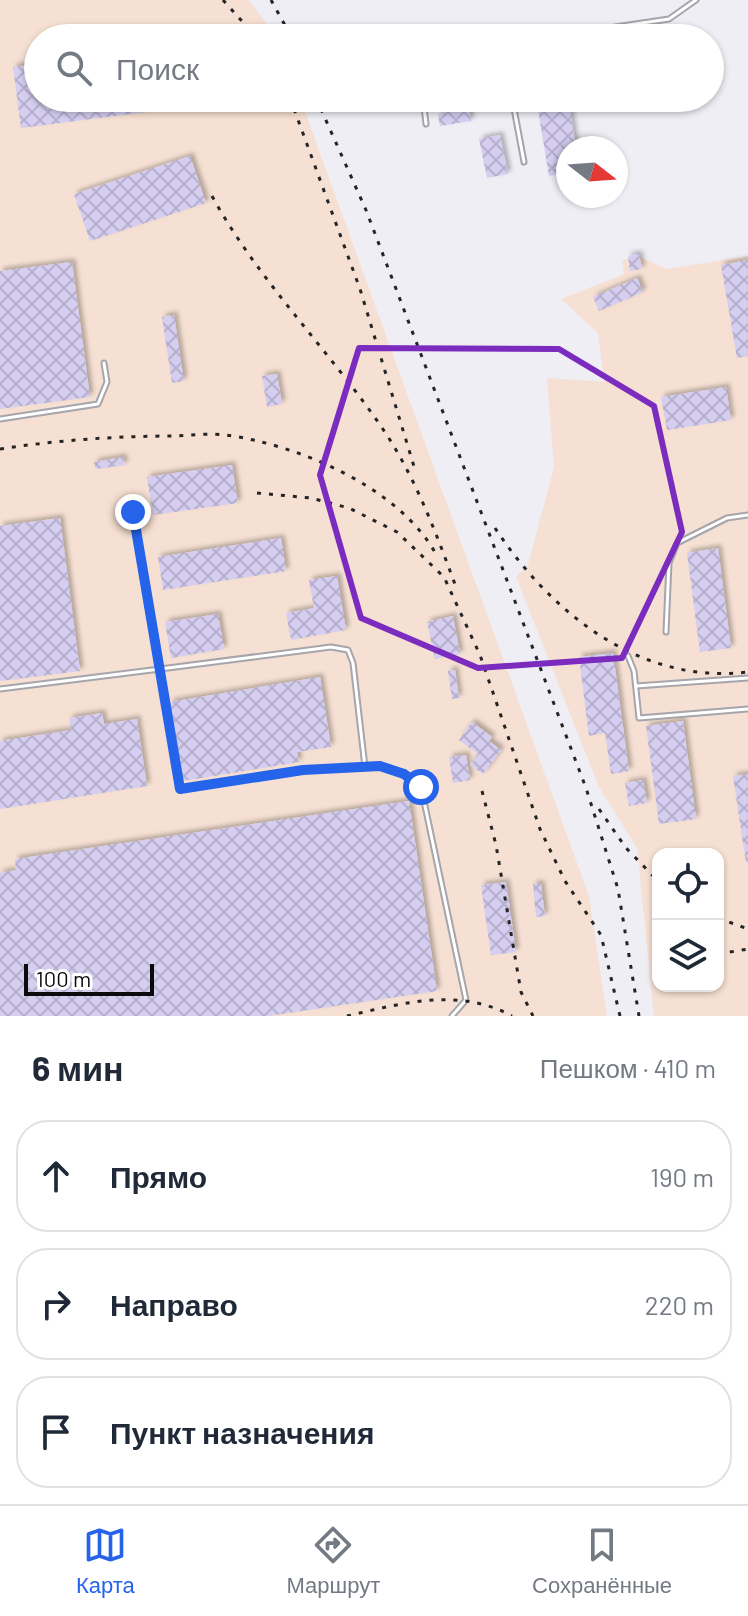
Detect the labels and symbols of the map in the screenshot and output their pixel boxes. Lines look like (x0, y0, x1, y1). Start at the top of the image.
north arrow (556, 136, 628, 208)
route end (115, 494, 151, 530)
route start (403, 769, 439, 805)
scale bar (24, 960, 154, 996)

